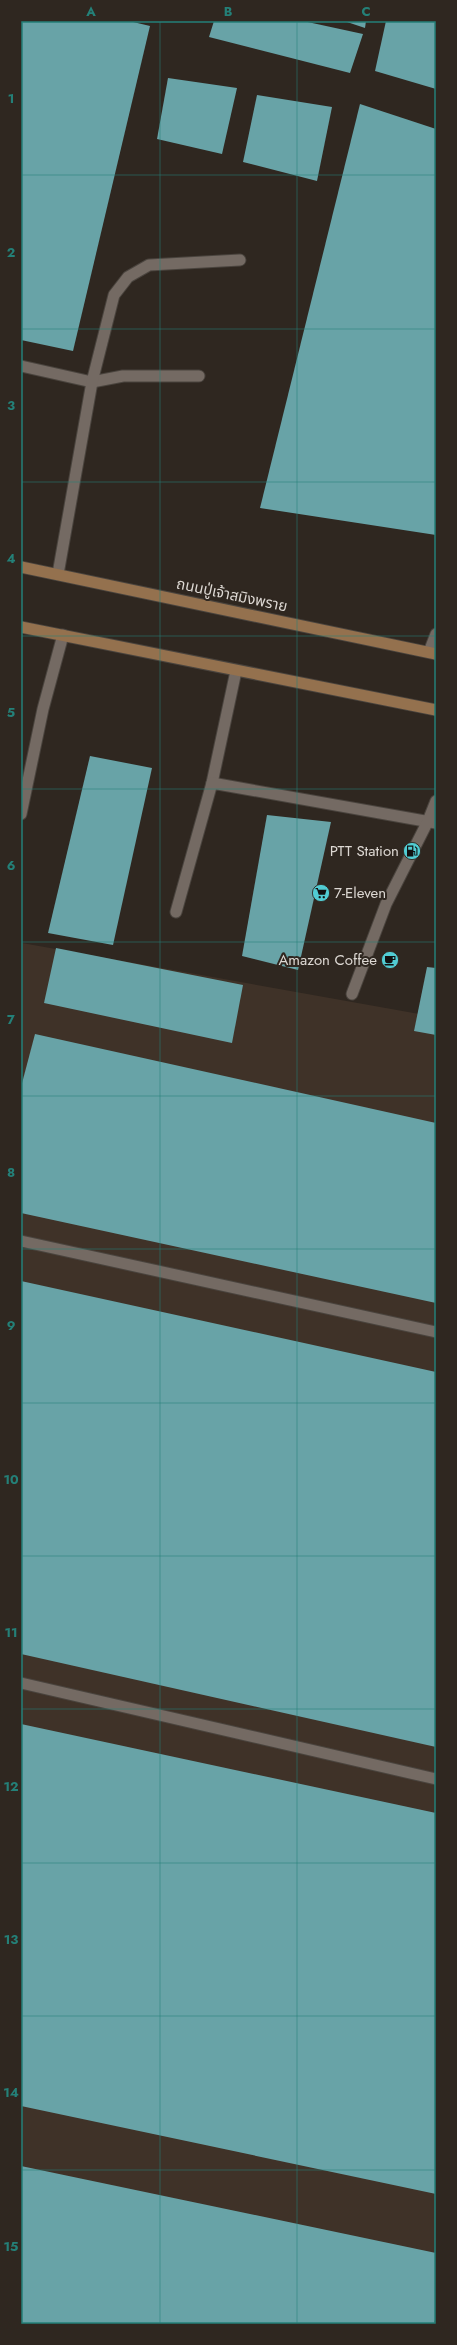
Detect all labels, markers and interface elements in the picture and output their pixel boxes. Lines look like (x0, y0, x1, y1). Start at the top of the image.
text: A (85, 2, 96, 21)
text: B (224, 2, 233, 21)
text: C (361, 2, 371, 21)
text: 1 (8, 89, 14, 108)
text: 2 (7, 243, 15, 262)
text: 3 (7, 396, 15, 415)
text: 4 (6, 549, 16, 568)
street label: ถนนปู่เจ้าสมิงพราย (174, 572, 290, 618)
text: 5 (7, 703, 15, 722)
place label: PTT Station (330, 840, 399, 862)
fuel station icon: PTT Station (402, 841, 422, 861)
text: 6 (7, 856, 16, 875)
place label: 7-Eleven (334, 882, 386, 904)
supermarket icon: 7-Eleven (311, 883, 331, 903)
place label: Amazon Coffee (278, 949, 377, 971)
cafe icon: Amazon Coffee (380, 950, 400, 970)
text: 7 (7, 1010, 15, 1029)
text: 8 (7, 1163, 15, 1182)
text: 9 (7, 1316, 16, 1335)
text: 10 (3, 1470, 19, 1489)
text: 11 (4, 1623, 18, 1642)
text: 12 (3, 1777, 19, 1796)
text: 13 (4, 1930, 18, 1949)
text: 14 (3, 2083, 19, 2102)
text: 15 (3, 2237, 19, 2256)

